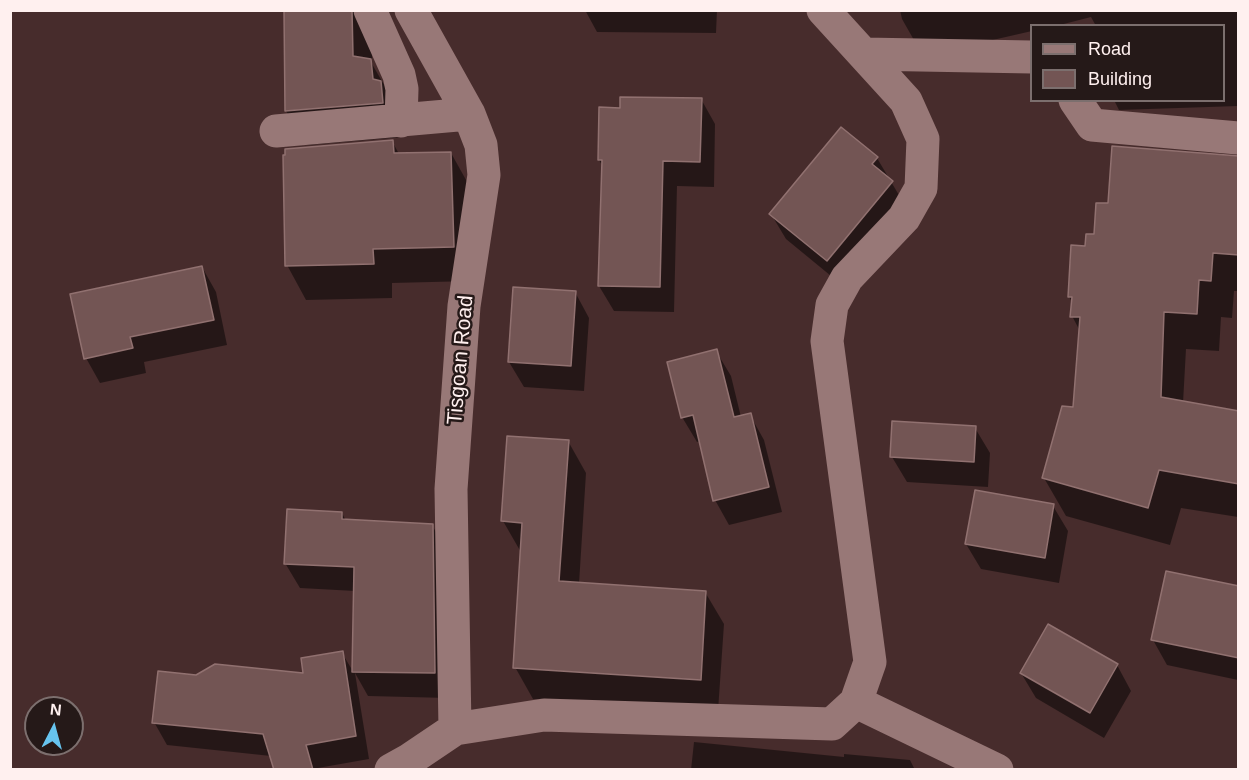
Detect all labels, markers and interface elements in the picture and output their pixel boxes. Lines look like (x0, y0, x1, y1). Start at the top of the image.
legend (1030, 24, 1225, 102)
text: Road (1088, 39, 1131, 59)
text: Building (1088, 69, 1152, 89)
street label: Tisgoan Road (443, 294, 479, 426)
north arrow (24, 696, 84, 756)
text: N (49, 701, 62, 719)

